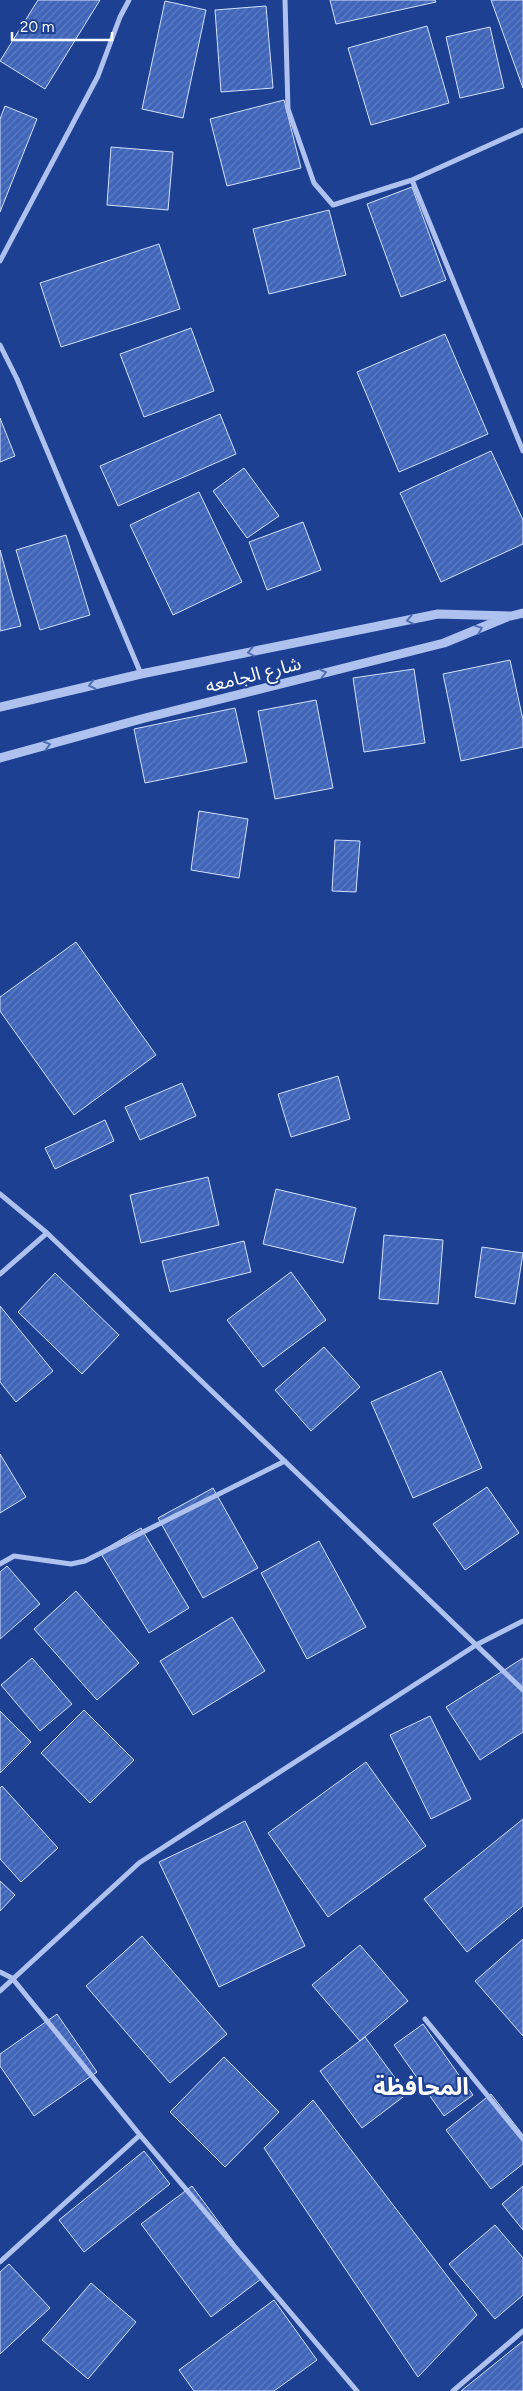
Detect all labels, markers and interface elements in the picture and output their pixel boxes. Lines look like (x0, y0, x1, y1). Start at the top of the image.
scale bar (12, 10, 112, 42)
text: 20 m (20, 18, 54, 36)
one-way arrow (406, 614, 415, 625)
one-way arrow (474, 624, 483, 635)
one-way arrow (247, 646, 255, 656)
street label: شارع الجامعه (203, 651, 304, 699)
one-way arrow (318, 668, 327, 679)
one-way arrow (88, 679, 97, 690)
one-way arrow (42, 741, 51, 751)
district label: المحافظة (373, 2072, 469, 2101)

